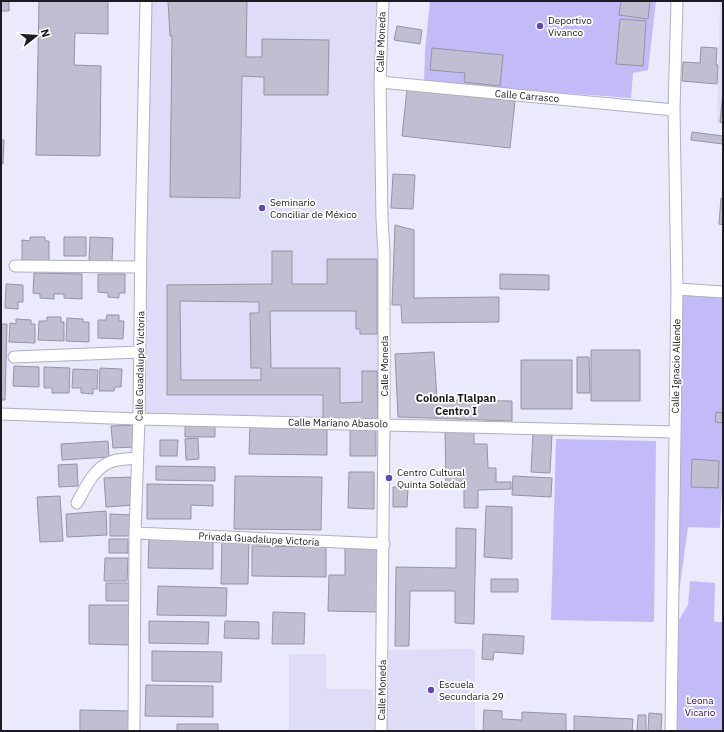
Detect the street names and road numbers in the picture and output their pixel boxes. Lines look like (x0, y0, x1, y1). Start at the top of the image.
street label: Calle Moneda (373, 11, 389, 73)
street label: Calle Carrasco (494, 87, 560, 105)
street label: Calle Guadalupe Victoria (133, 310, 147, 421)
street label: Calle Ignacio Allende (669, 318, 683, 414)
street label: Calle Moneda (378, 335, 391, 396)
street label: Calle Mariano Abasolo (288, 416, 388, 430)
street label: Privada Guadalupe Victoria (198, 529, 320, 549)
street label: Calle Moneda (375, 659, 389, 721)

